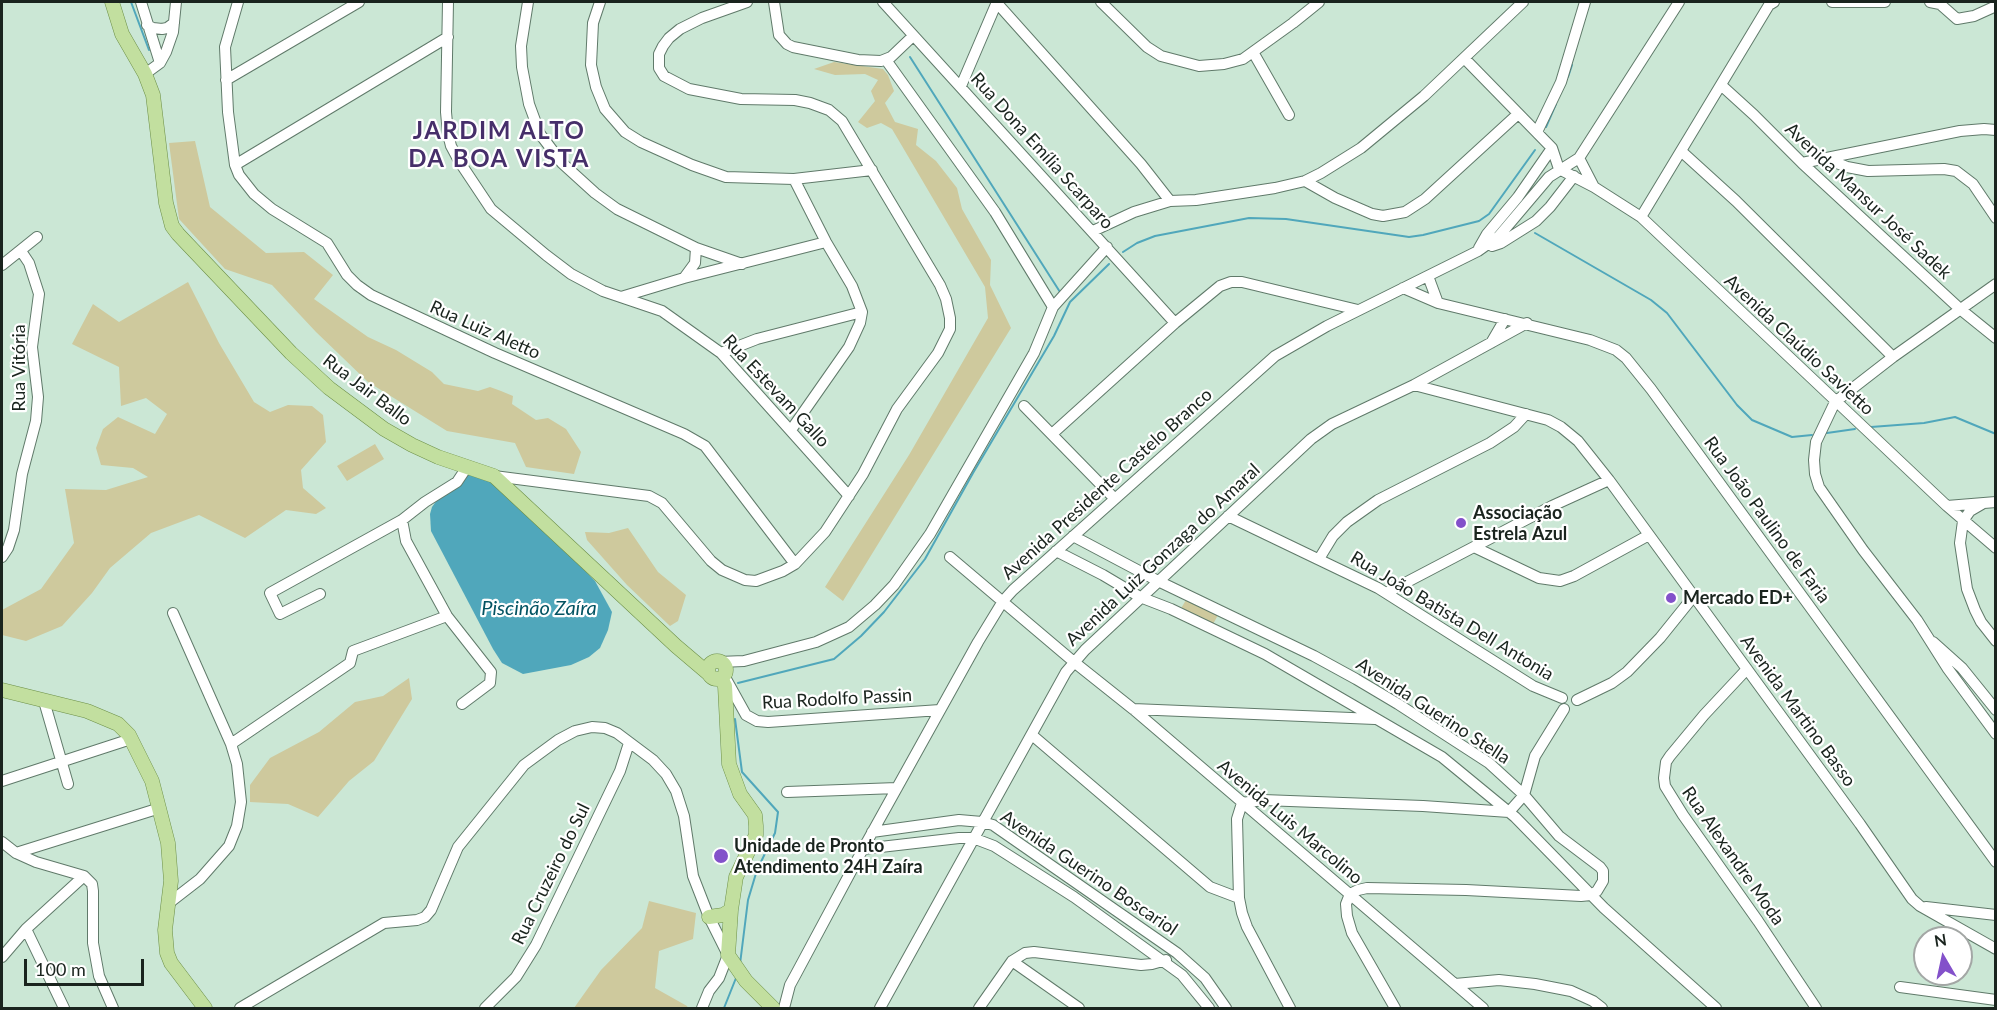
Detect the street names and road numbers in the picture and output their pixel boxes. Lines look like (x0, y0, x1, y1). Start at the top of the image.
street label: Rua Dona Emília Scarparo (966, 68, 1118, 234)
street label: Avenida Mansur José Sadek (1781, 118, 1955, 284)
street label: Avenida Claúdio Savietto (1720, 270, 1878, 420)
street label: Rua Luiz Aletto (426, 296, 544, 364)
street label: Rua Vitória (8, 324, 30, 412)
street label: Rua Estevam Gallo (718, 330, 834, 452)
street label: Rua Jair Ballo (318, 350, 416, 430)
street label: Avenida Presidente Castelo Branco (997, 384, 1217, 584)
street label: Rua João Paulino de Faria (1699, 433, 1835, 607)
street label: Avenida Luiz Gonzaga do Amaral (1061, 459, 1265, 651)
street label: Rua João Batista Dell Antonia (1347, 547, 1557, 685)
street label: Avenida Martino Basso (1736, 631, 1860, 791)
street label: Avenida Guerino Stella (1352, 653, 1514, 769)
street label: Rua Rodolfo Passin (761, 684, 913, 714)
street label: Avenida Luis Marcolino (1213, 755, 1367, 889)
street label: Rua Alexandre Moda (1677, 783, 1789, 929)
street label: Rua Cruzeiro do Sul (507, 800, 595, 948)
street label: Avenida Guerino Boscariol (996, 806, 1182, 940)

